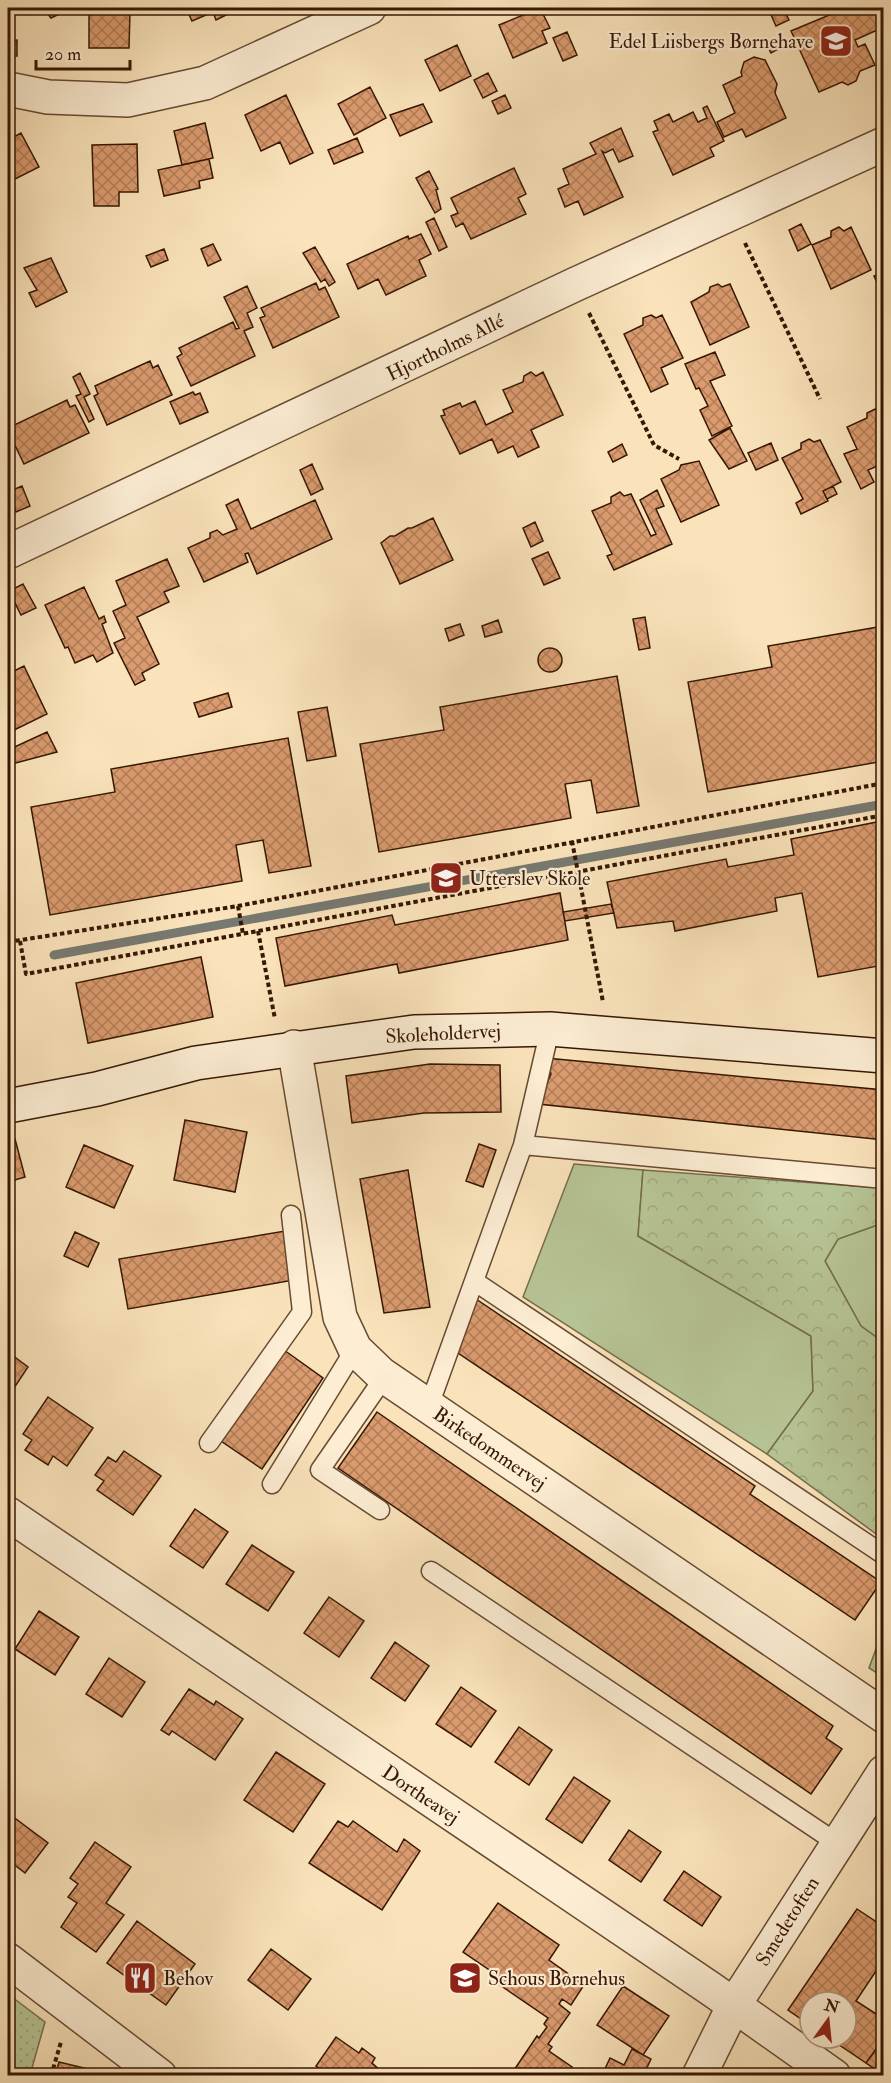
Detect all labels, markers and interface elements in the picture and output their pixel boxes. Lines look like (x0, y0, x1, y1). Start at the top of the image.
school or university icon: Edel Liisbergs Børnehave (818, 23, 854, 59)
place label: Edel Liisbergs Børnehave (609, 29, 813, 54)
scale bar (36, 33, 130, 71)
text: 20 m (45, 43, 81, 66)
street label: Hjortholms Allé (382, 308, 509, 387)
school or university icon: Utterslev Skole (428, 860, 464, 896)
place label: Utterslev Skole (469, 866, 590, 891)
street label: Skoleholdervej (385, 1018, 501, 1049)
street label: Birkedommervej (428, 1401, 551, 1495)
street label: Dortheavej (377, 1759, 464, 1829)
street label: Smedetoften (750, 1872, 825, 1971)
restaurant icon: Behov (122, 1960, 158, 1996)
school or university icon: Schous Børnehus (447, 1960, 483, 1996)
place label: Behov (163, 1966, 213, 1991)
place label: Schous Børnehus (488, 1966, 625, 1991)
north arrow (798, 1990, 858, 2050)
text: N (821, 1995, 842, 2018)

